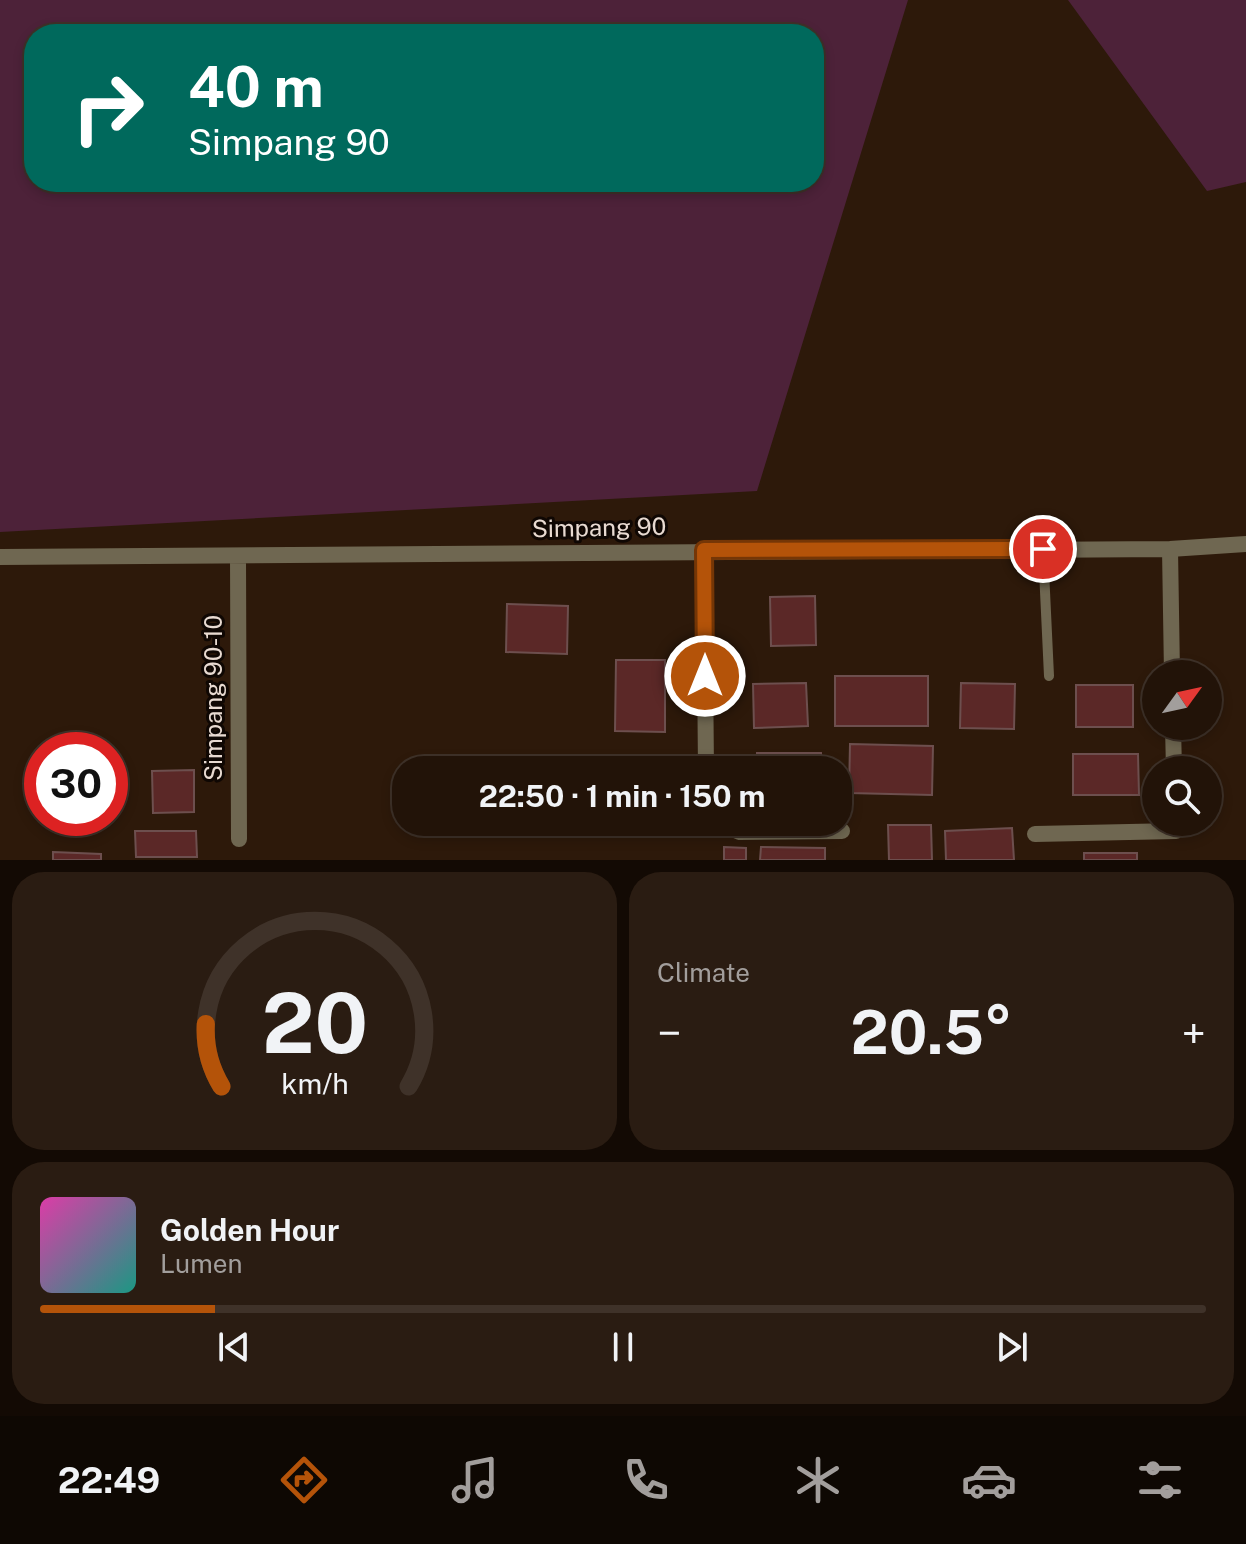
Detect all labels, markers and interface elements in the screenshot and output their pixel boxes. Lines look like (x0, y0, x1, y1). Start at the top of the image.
text: 40 m (188, 54, 324, 120)
icon: right (56, 56, 160, 160)
text: Simpang 90 (188, 121, 390, 163)
street label: Simpang 90 (532, 512, 666, 542)
pin (1009, 515, 1077, 583)
icon: arrive (1021, 527, 1065, 571)
street label: Simpang 90-10 (199, 615, 227, 781)
position arrow (663, 634, 747, 718)
north arrow (1142, 660, 1222, 740)
map controls (1142, 660, 1222, 836)
speed limit sign: 30 (24, 732, 128, 836)
button: search (1142, 756, 1222, 836)
text: 22:50 · 1 min · 150 m (479, 778, 765, 814)
text: Climate (657, 957, 750, 988)
text: 20 (261, 974, 368, 1072)
text: 20.5° (851, 997, 1012, 1068)
text: − (657, 1007, 681, 1059)
text: + (1182, 1007, 1206, 1059)
text: km/h (281, 1067, 348, 1100)
text: Golden Hour (160, 1212, 339, 1248)
text: Lumen (160, 1248, 243, 1279)
icon: previous (212, 1325, 256, 1369)
icon: pause (601, 1325, 645, 1369)
icon: next (990, 1325, 1034, 1369)
icon: directions (276, 1452, 332, 1508)
icon: music (447, 1452, 503, 1508)
icon: phone (618, 1452, 674, 1508)
icon: climate (790, 1452, 846, 1508)
icon: car (961, 1452, 1017, 1508)
icon: filters (1132, 1452, 1188, 1508)
text: 22:49 (58, 1459, 160, 1501)

